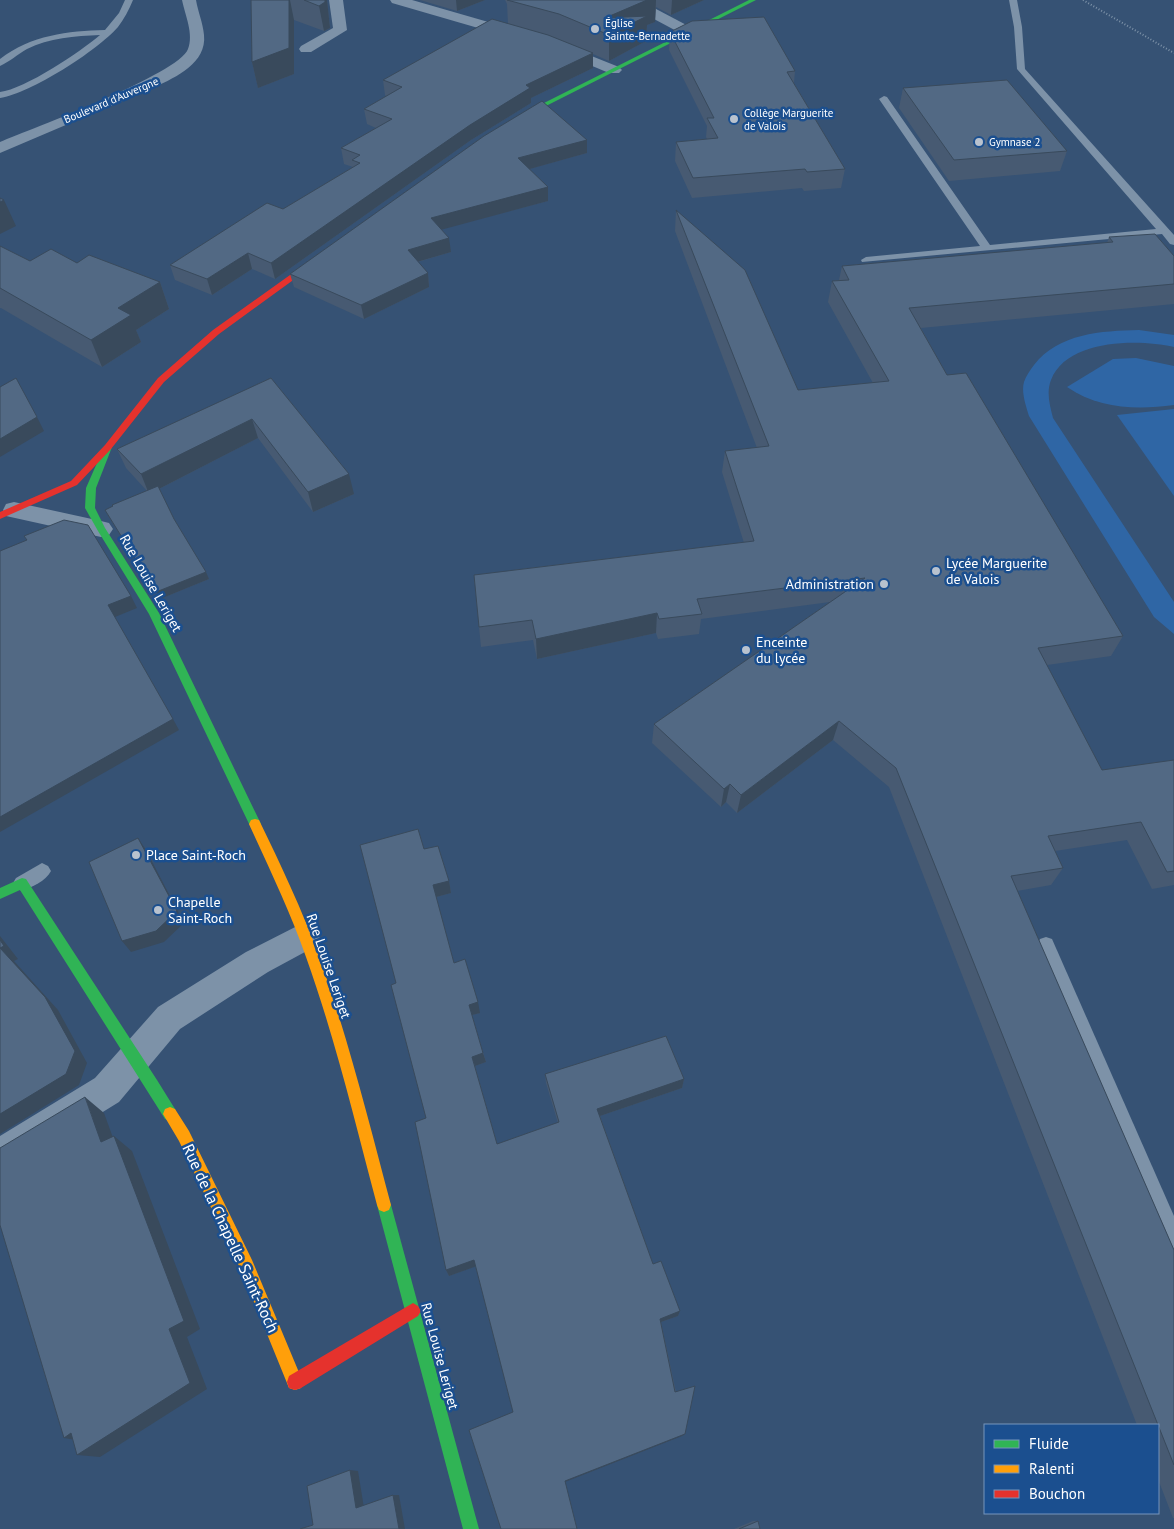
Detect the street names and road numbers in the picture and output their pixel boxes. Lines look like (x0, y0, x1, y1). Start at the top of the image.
street label: Boulevard d'Auvergne (62, 74, 161, 126)
street label: Rue Louise Leriget (116, 531, 186, 635)
street label: Rue Louise Leriget (303, 911, 355, 1021)
street label: Rue de la Chapelle Saint-Roch (178, 1140, 284, 1336)
street label: Rue Louise Leriget (417, 1301, 463, 1412)

